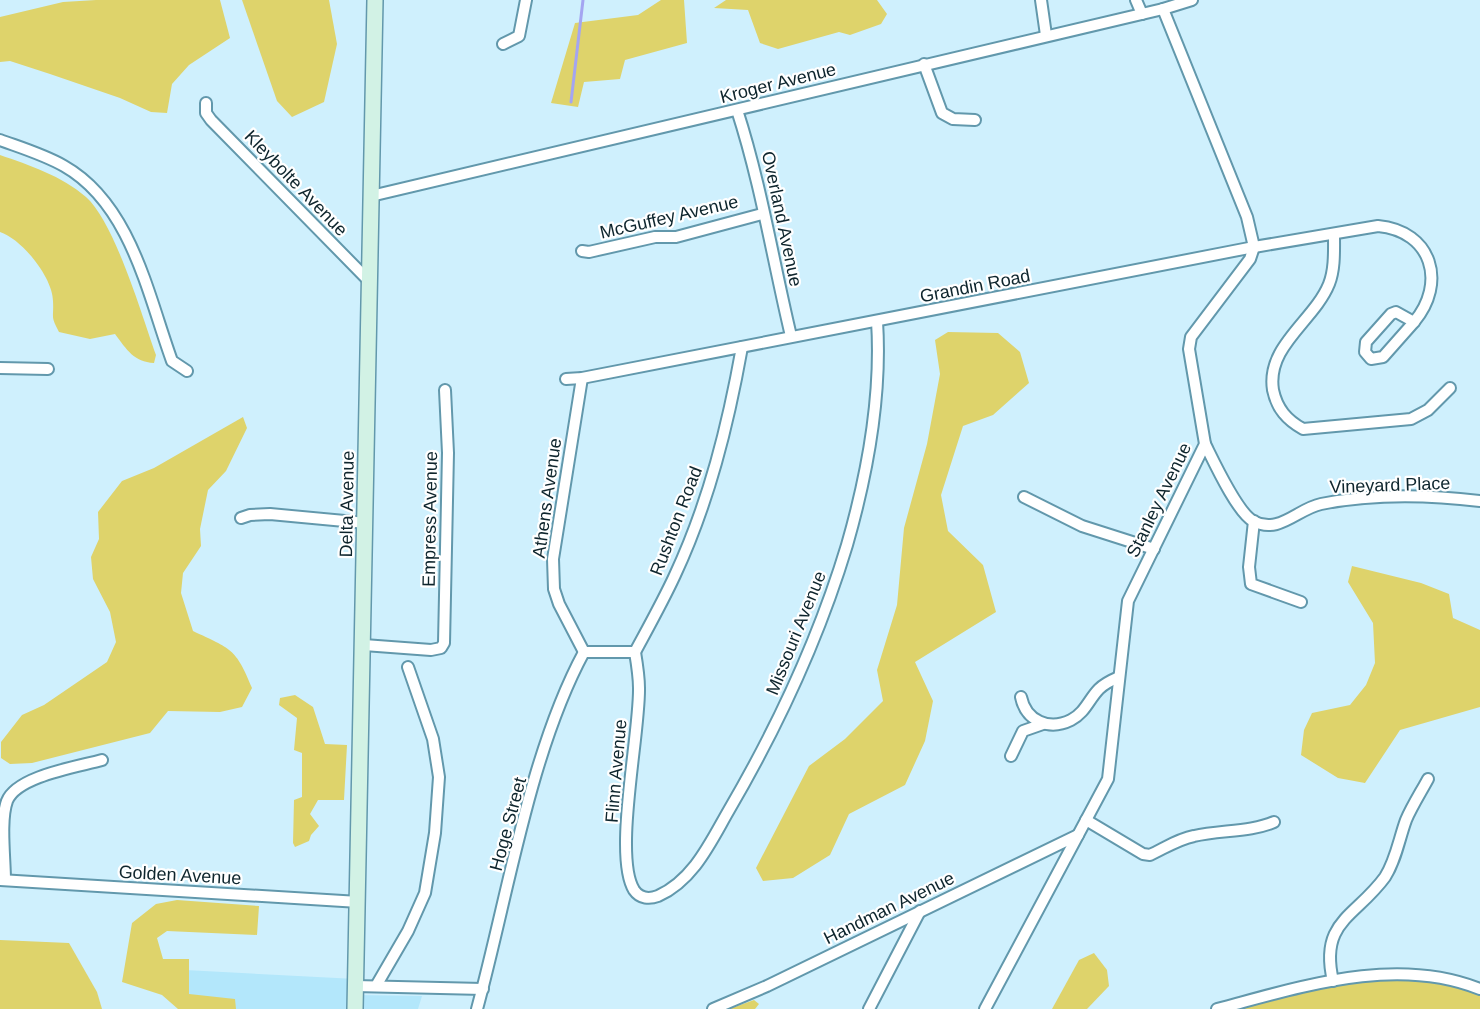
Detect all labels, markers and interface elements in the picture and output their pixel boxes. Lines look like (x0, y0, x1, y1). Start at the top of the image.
street label: Kroger Avenue (718, 59, 838, 107)
street label: Kleybolte Avenue (241, 126, 351, 240)
street label: Overland Avenue (758, 150, 806, 288)
street label: McGuffey Avenue (598, 191, 740, 243)
street label: Grandin Road (918, 265, 1032, 307)
street label: Athens Avenue (529, 437, 565, 559)
street label: Stanley Avenue (1123, 440, 1195, 560)
street label: Delta Avenue (336, 450, 358, 558)
street label: Empress Avenue (419, 451, 441, 587)
street label: Rushton Road (646, 464, 706, 578)
street label: Vineyard Place (1329, 473, 1451, 497)
street label: Missouri Avenue (762, 568, 830, 698)
street label: Flinn Avenue (602, 718, 630, 824)
street label: Hoge Street (486, 775, 530, 873)
street label: Golden Avenue (118, 862, 242, 888)
street label: Handman Avenue (820, 868, 958, 948)

